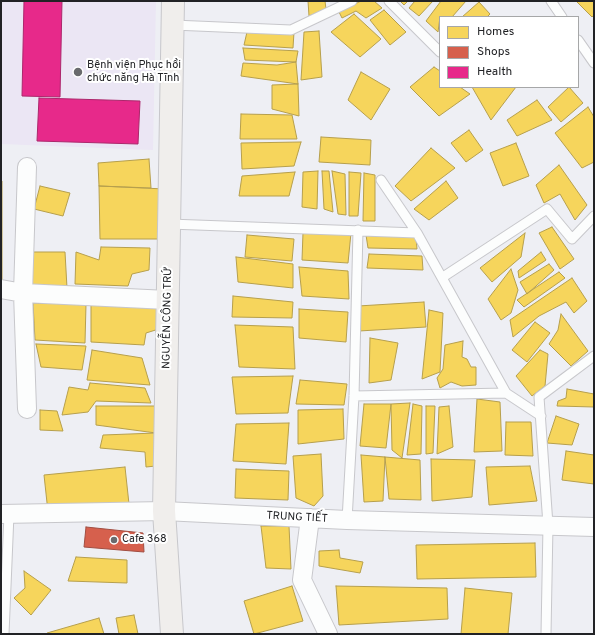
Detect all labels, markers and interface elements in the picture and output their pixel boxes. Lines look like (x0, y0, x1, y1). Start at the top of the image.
legend (439, 16, 579, 88)
text: Homes (477, 24, 514, 40)
text: Shops (477, 44, 510, 60)
place label: Bệnh viện Phục hồi chức năng Hà Tĩnh (87, 59, 181, 85)
text: Health (477, 64, 512, 80)
marker: Bệnh viện Phục hồi chức năng Hà Tĩnh (72, 66, 84, 78)
street label: NGUYỄN CÔNG TRỨ (161, 267, 175, 369)
street label: TRUNG TIẾT (266, 510, 328, 526)
place label: Cafe 368 (122, 533, 167, 547)
marker: Cafe 368 (109, 535, 119, 545)

